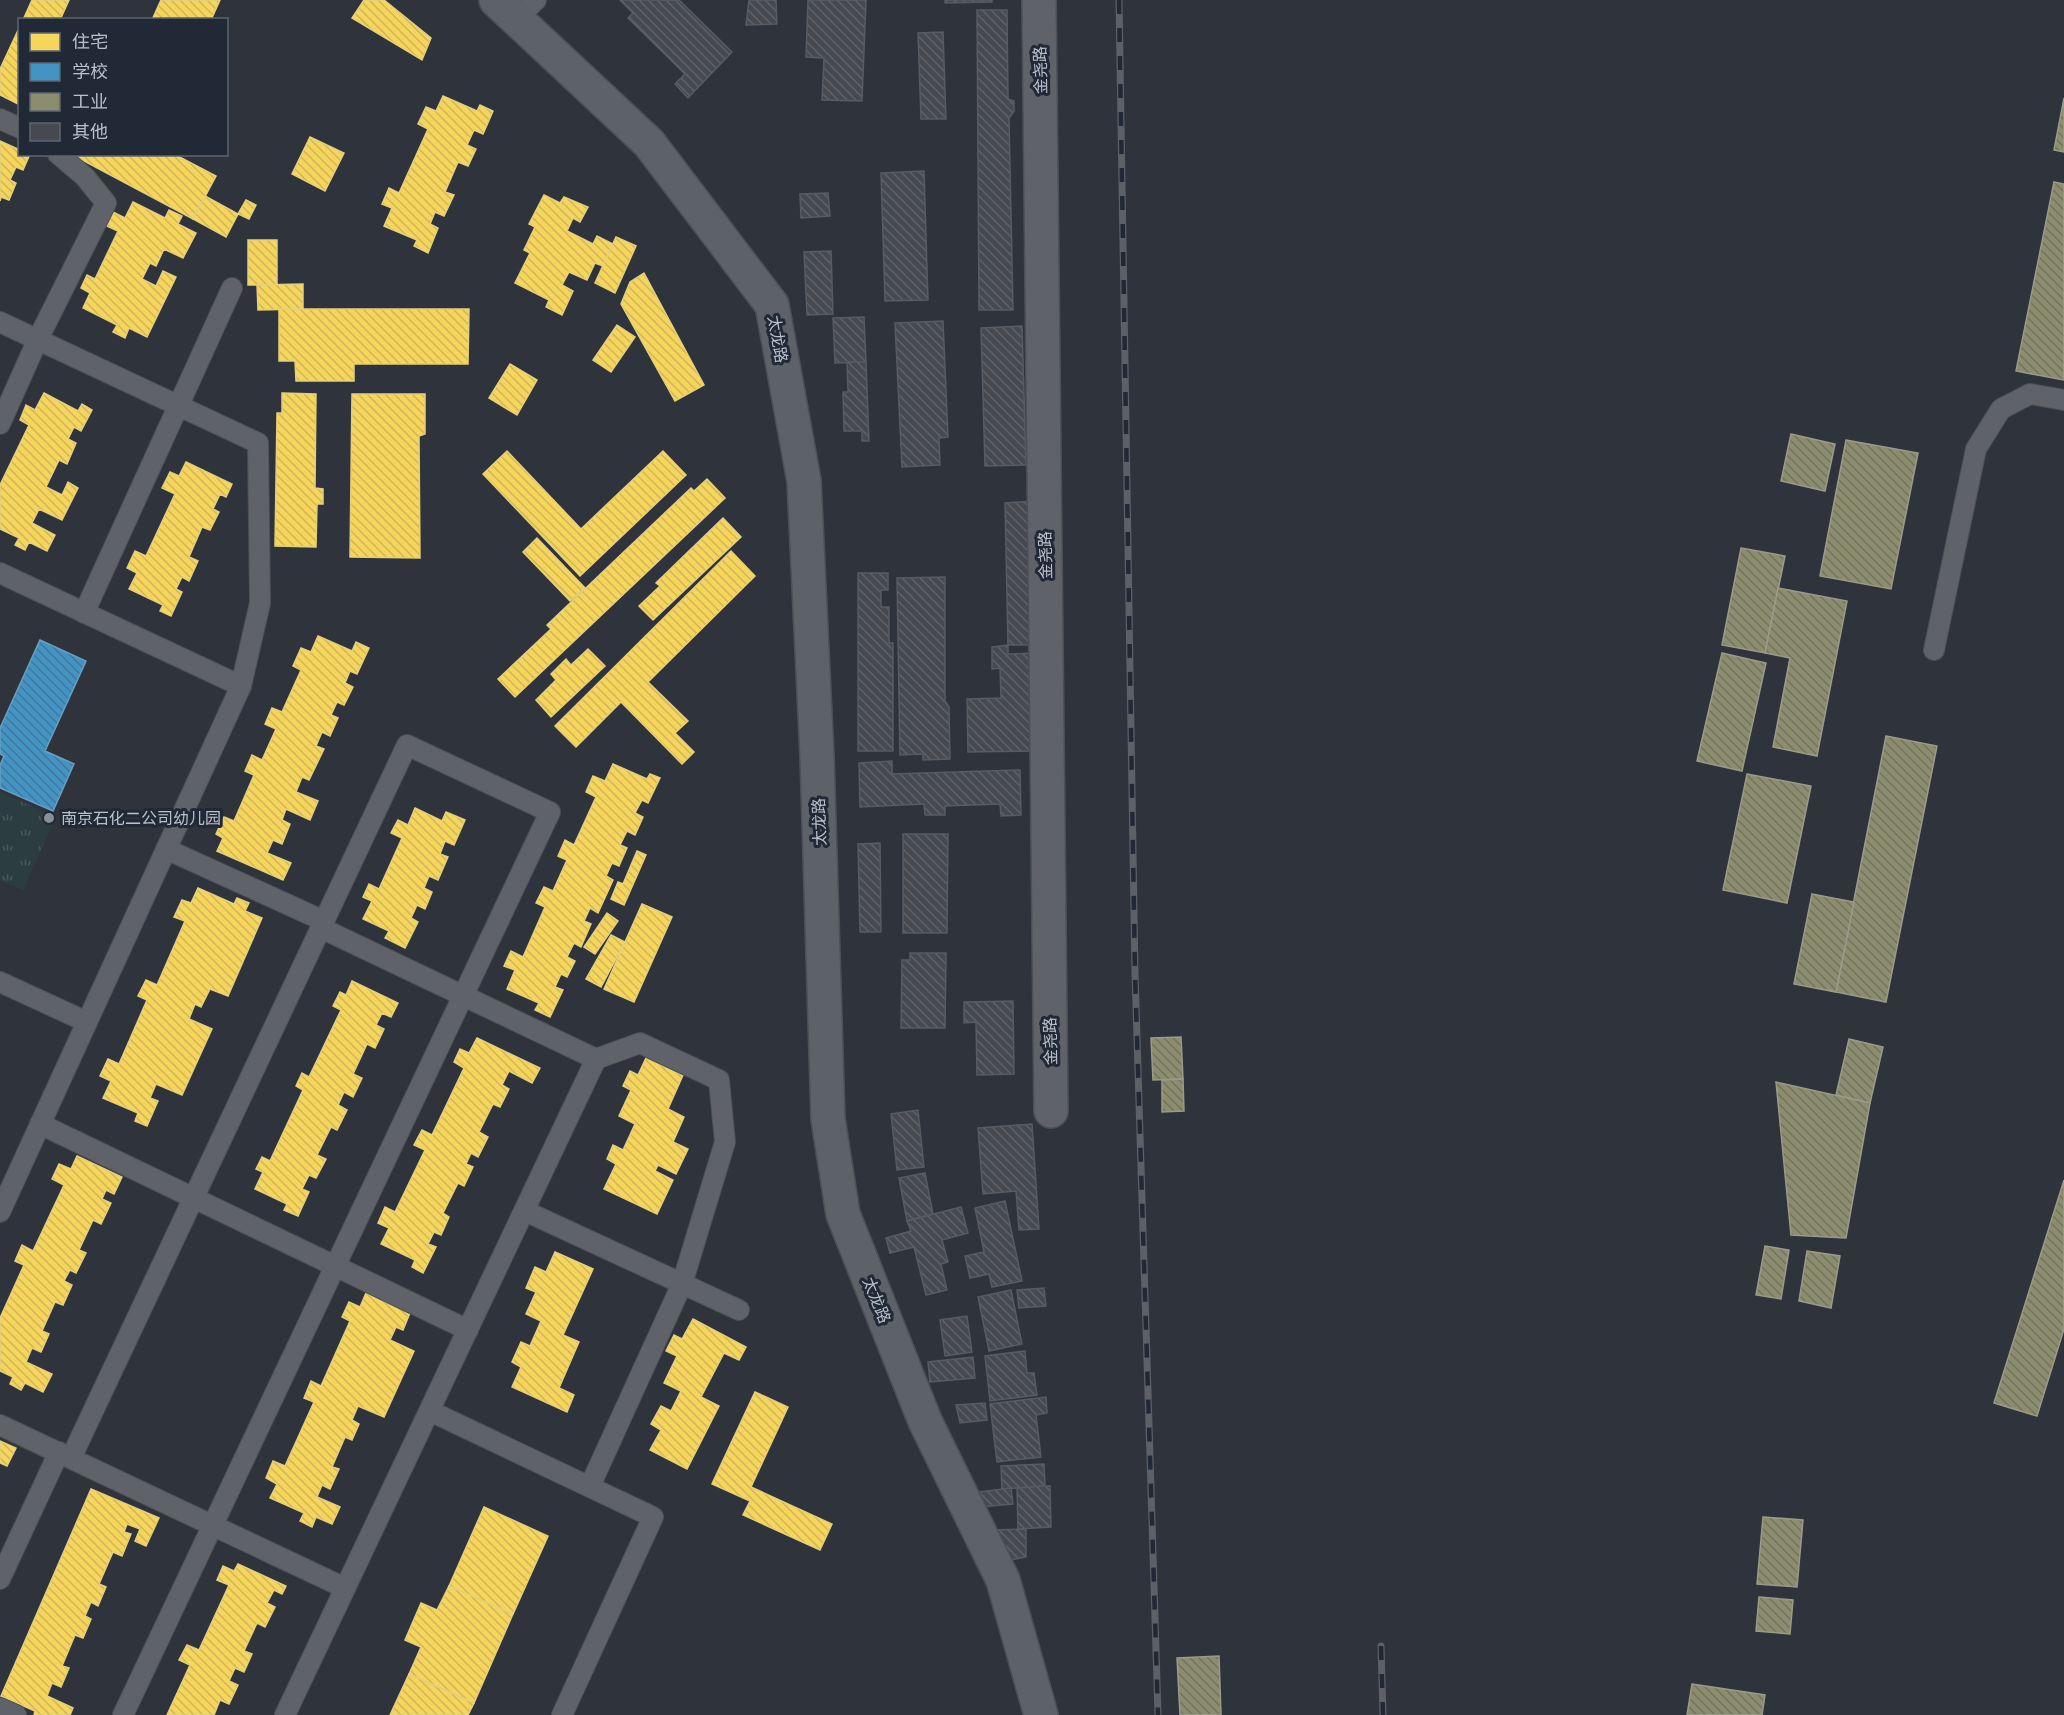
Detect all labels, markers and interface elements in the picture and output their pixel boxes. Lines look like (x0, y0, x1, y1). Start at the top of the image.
legend (18, 18, 228, 156)
text: 住宅 (72, 30, 108, 53)
street label: 金尧路 (1030, 46, 1050, 94)
text: 学校 (72, 60, 108, 83)
text: 工业 (72, 90, 108, 113)
text: 其他 (72, 120, 108, 143)
street label: 太龙路 (764, 314, 792, 364)
street label: 金尧路 (1035, 531, 1055, 579)
street label: 太龙路 (808, 798, 830, 846)
place label: 南京石化二公司幼儿园 (61, 808, 221, 828)
marker: 南京石化二公司幼儿园 (42, 811, 56, 825)
street label: 金尧路 (1040, 1017, 1060, 1065)
street label: 太龙路 (859, 1274, 895, 1326)

